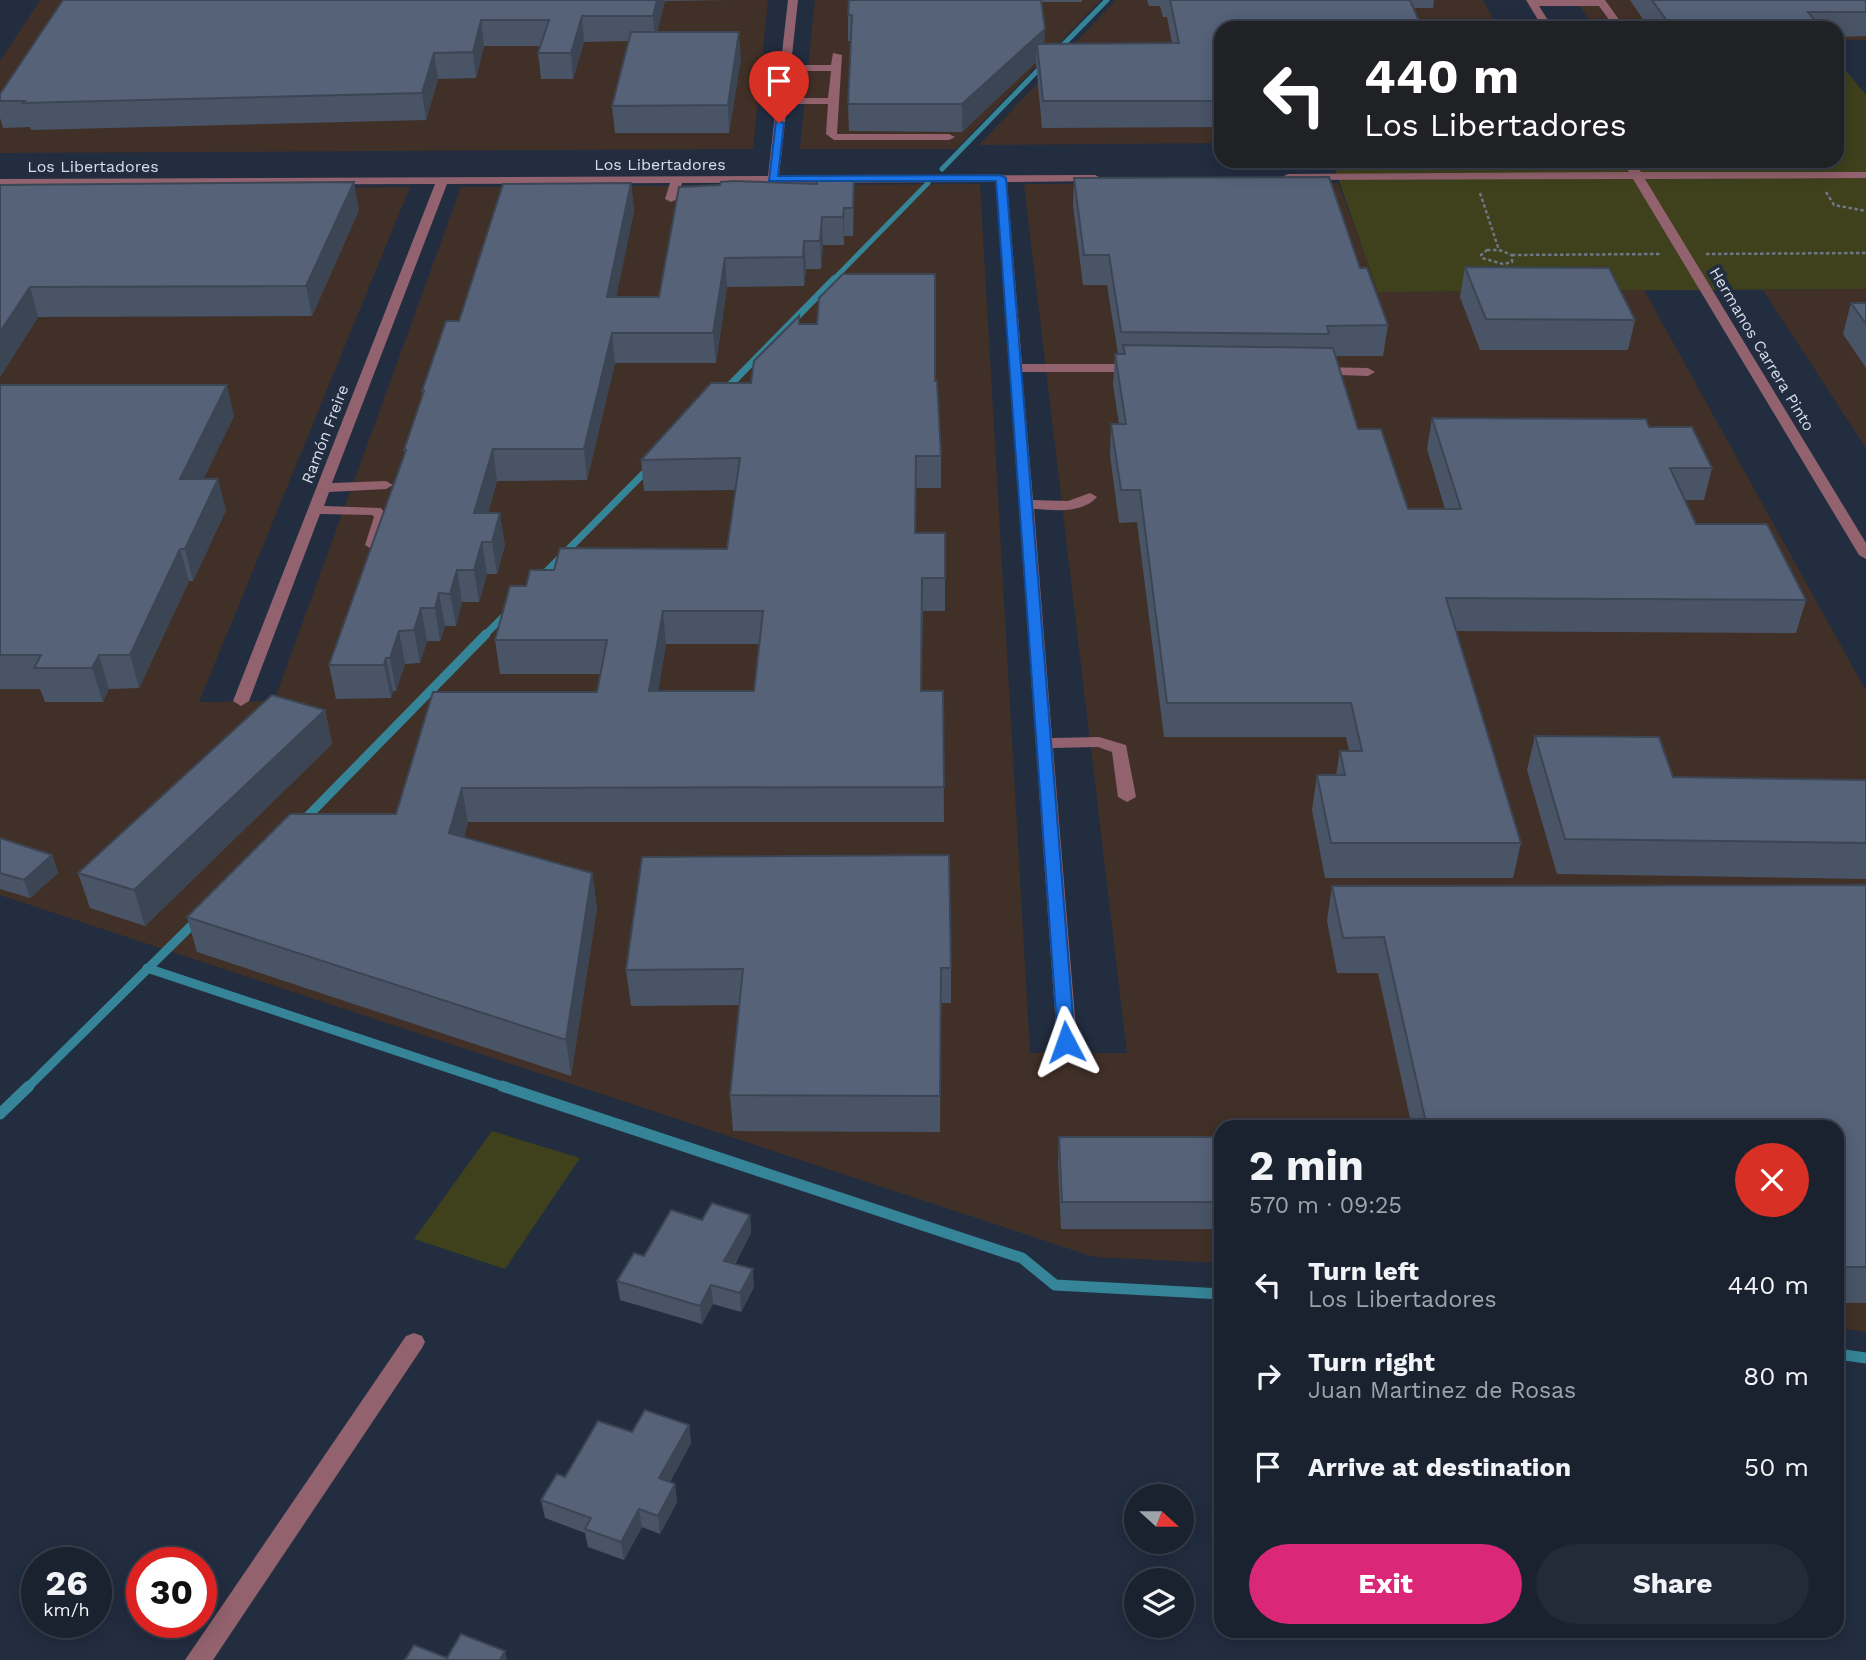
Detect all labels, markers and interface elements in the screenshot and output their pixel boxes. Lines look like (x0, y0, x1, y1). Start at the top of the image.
text: 440 m (1364, 47, 1519, 105)
icon: left (1249, 49, 1340, 140)
pin (749, 51, 809, 123)
icon: arrive (760, 62, 798, 100)
text: Los Libertadores (1364, 106, 1627, 144)
street label: Los Libertadores (594, 155, 726, 174)
street label: Los Libertadores (27, 157, 159, 176)
street label: Hermanos Carrera Pinto (1706, 264, 1818, 434)
street label: Ramón Freire (297, 382, 353, 486)
position arrow (1029, 1005, 1103, 1079)
text: 2 min (1249, 1141, 1364, 1190)
button: close (1735, 1143, 1809, 1217)
text: 570 m · 09:25 (1249, 1192, 1402, 1219)
text: Turn left (1308, 1256, 1419, 1286)
icon: left (1249, 1266, 1287, 1304)
text: 440 m (1727, 1270, 1809, 1300)
text: Los Libertadores (1308, 1286, 1497, 1313)
text: Turn right (1308, 1347, 1435, 1377)
icon: right (1249, 1357, 1287, 1395)
text: 80 m (1743, 1361, 1809, 1391)
text: Juan Martinez de Rosas (1308, 1377, 1576, 1404)
icon: arrive (1249, 1448, 1287, 1486)
text: Arrive at destination (1308, 1452, 1571, 1482)
text: 50 m (1744, 1452, 1809, 1482)
north arrow (1124, 1484, 1194, 1554)
map controls (1124, 1484, 1194, 1638)
button: Exit (1249, 1544, 1522, 1624)
button: Share (1536, 1544, 1809, 1624)
speed limit sign: 30 (126, 1547, 217, 1638)
text: 26 (45, 1562, 88, 1604)
button: layers (1124, 1568, 1194, 1638)
text: km/h (43, 1599, 90, 1620)

